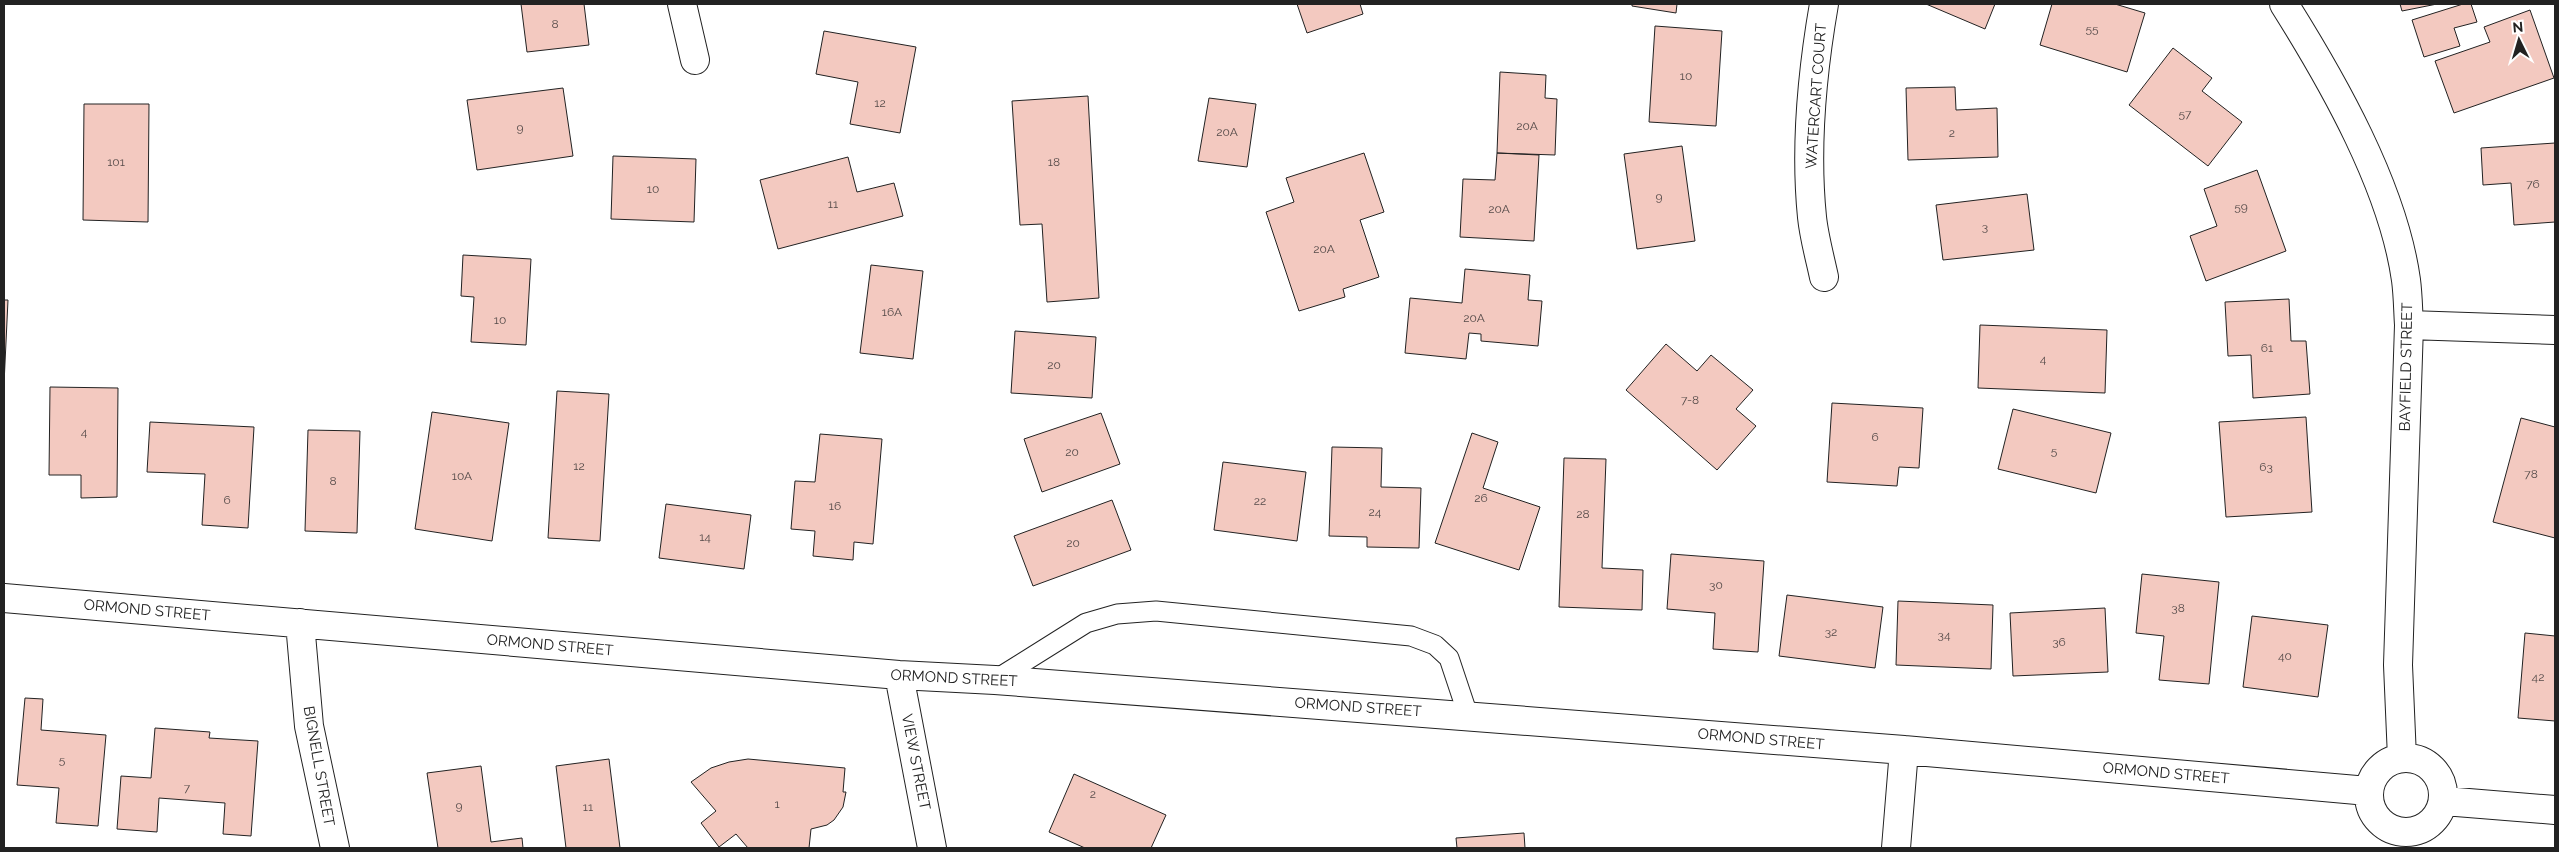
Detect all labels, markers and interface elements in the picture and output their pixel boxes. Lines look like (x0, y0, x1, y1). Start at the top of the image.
north arrow (2494, 15, 2544, 65)
house number: 8 (551, 17, 559, 31)
text: N (2512, 19, 2524, 35)
house number: 55 (2085, 22, 2099, 36)
street label: WATERCART COURT (1802, 23, 1830, 169)
house number: 10 (1680, 69, 1692, 83)
house number: 12 (874, 96, 886, 110)
house number: 57 (2179, 107, 2192, 121)
house number: 20A (1516, 119, 1538, 133)
house number: 9 (516, 121, 524, 135)
house number: 20A (1216, 125, 1238, 139)
house number: 2 (1949, 126, 1955, 140)
house number: 101 (107, 155, 125, 169)
house number: 18 (1048, 155, 1060, 169)
house number: 76 (2526, 177, 2540, 191)
house number: 10 (647, 182, 659, 196)
house number: 9 (1655, 190, 1663, 204)
house number: 11 (828, 197, 838, 211)
house number: 59 (2234, 200, 2248, 214)
house number: 20A (1488, 202, 1510, 216)
house number: 3 (1982, 220, 1988, 234)
house number: 20A (1313, 242, 1335, 256)
street label: BAYFIELD STREET (2396, 302, 2416, 432)
house number: 16A (882, 305, 902, 319)
house number: 20A (1463, 311, 1485, 325)
house number: 10 (494, 313, 506, 327)
house number: 61 (2261, 341, 2273, 355)
house number: 4 (2040, 352, 2047, 366)
house number: 20 (1047, 358, 1061, 372)
house number: 7-8 (1681, 393, 1699, 407)
house number: 4 (81, 425, 88, 439)
house number: 6 (1871, 430, 1879, 444)
house number: 5 (2051, 444, 2058, 458)
house number: 20 (1065, 445, 1079, 459)
house number: 12 (573, 459, 585, 473)
house number: 63 (2259, 460, 2273, 474)
house number: 78 (2524, 467, 2538, 481)
house number: 10A (452, 469, 472, 483)
house number: 8 (329, 474, 337, 488)
house number: 26 (1474, 491, 1488, 505)
house number: 6 (223, 493, 231, 507)
house number: 22 (1254, 494, 1266, 508)
house number: 16 (829, 499, 841, 513)
house number: 24 (1369, 505, 1382, 519)
house number: 28 (1576, 507, 1590, 521)
house number: 14 (699, 530, 711, 544)
house number: 20 (1066, 536, 1080, 550)
house number: 30 (1709, 578, 1723, 592)
street label: ORMOND STREET (83, 595, 211, 625)
house number: 38 (2171, 601, 2185, 615)
house number: 32 (1825, 625, 1837, 639)
house number: 34 (1938, 628, 1951, 642)
street label: ORMOND STREET (486, 630, 614, 660)
house number: 36 (2052, 635, 2066, 649)
house number: 40 (2278, 649, 2292, 663)
street label: ORMOND STREET (890, 666, 1018, 690)
house number: 42 (2532, 670, 2544, 684)
street label: ORMOND STREET (1294, 694, 1422, 720)
street label: BIGNELL STREET (300, 705, 338, 827)
street label: VIEW STREET (898, 712, 934, 812)
street label: ORMOND STREET (1697, 724, 1825, 754)
house number: 5 (59, 753, 66, 767)
street label: ORMOND STREET (2102, 758, 2230, 788)
house number: 7 (184, 781, 191, 795)
house number: 2 (1090, 787, 1096, 801)
house number: 1 (774, 797, 780, 811)
house number: 9 (455, 799, 463, 813)
house number: 11 (583, 800, 593, 814)

